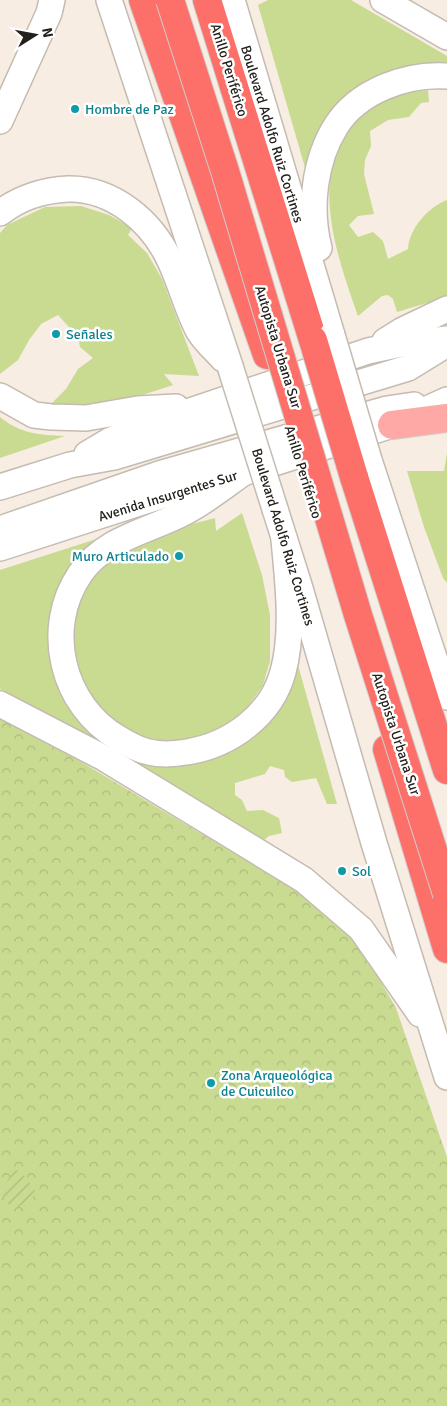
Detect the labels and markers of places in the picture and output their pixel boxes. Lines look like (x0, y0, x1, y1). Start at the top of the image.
place label: Hombre de Paz (85, 101, 174, 118)
marker: Hombre de Paz (69, 103, 81, 115)
place label: Señales (66, 326, 113, 343)
marker: Señales (50, 328, 62, 340)
place label: Muro Articulado (72, 548, 169, 565)
marker: Muro Articulado (173, 550, 185, 562)
place label: Sol (352, 863, 371, 880)
marker: Sol (336, 865, 348, 877)
place label: Zona Arqueológica de Cuicuilco (221, 1067, 333, 1100)
marker: Zona Arqueológica de Cuicuilco (205, 1077, 217, 1089)

